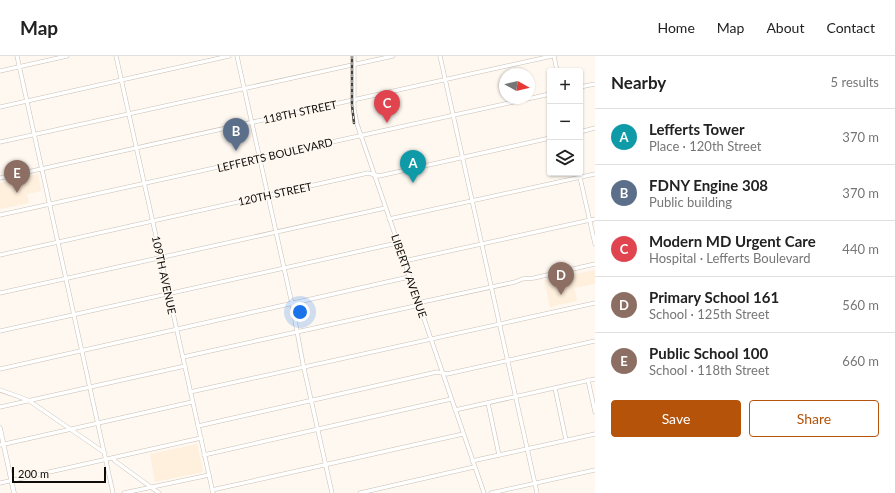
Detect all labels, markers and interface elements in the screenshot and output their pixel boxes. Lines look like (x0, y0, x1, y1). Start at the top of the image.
text: Map (20, 16, 58, 39)
text: Home (657, 19, 695, 36)
text: Map (717, 19, 744, 36)
text: About (766, 19, 804, 36)
text: Contact (826, 19, 875, 36)
north arrow (499, 68, 535, 104)
map controls (547, 68, 583, 176)
button: + (547, 68, 583, 104)
text: Nearby (611, 72, 666, 93)
text: 5 results (831, 74, 879, 90)
pin: C (374, 90, 400, 123)
street label: 118TH STREET (262, 97, 339, 126)
button: − (547, 104, 583, 140)
pin: B (223, 118, 249, 151)
text: Lefferts Tower (649, 120, 745, 138)
text: A (619, 129, 629, 145)
text: 370 m (842, 129, 879, 145)
street label: LEFFERTS BOULEVARD (216, 135, 334, 174)
text: Place · 120th Street (649, 138, 761, 154)
button: layers (547, 140, 583, 176)
pin: A (400, 150, 426, 183)
pin: E (4, 160, 30, 193)
text: FDNY Engine 308 (649, 176, 768, 194)
street label: 120TH STREET (237, 179, 314, 208)
text: B (620, 185, 628, 201)
text: 370 m (842, 185, 879, 201)
text: Public building (649, 194, 732, 210)
street label: LIBERTY AVENUE (389, 232, 430, 319)
text: Modern MD Urgent Care (649, 232, 816, 250)
street label: 109TH AVENUE (150, 234, 179, 315)
text: C (620, 241, 628, 257)
text: 440 m (842, 241, 879, 257)
text: Hospital · Lefferts Boulevard (649, 250, 811, 266)
pin: D (548, 262, 574, 295)
text: Primary School 161 (649, 288, 779, 306)
text: D (619, 297, 629, 313)
text: 560 m (842, 297, 879, 313)
your location (290, 302, 310, 322)
text: School · 125th Street (649, 306, 769, 322)
text: Public School 100 (649, 344, 768, 362)
text: E (620, 353, 628, 369)
text: 660 m (842, 353, 879, 369)
text: School · 118th Street (649, 362, 769, 378)
button: Save (611, 400, 741, 437)
button: Share (749, 400, 879, 437)
scale bar (12, 465, 106, 484)
text: 200 m (18, 467, 49, 480)

